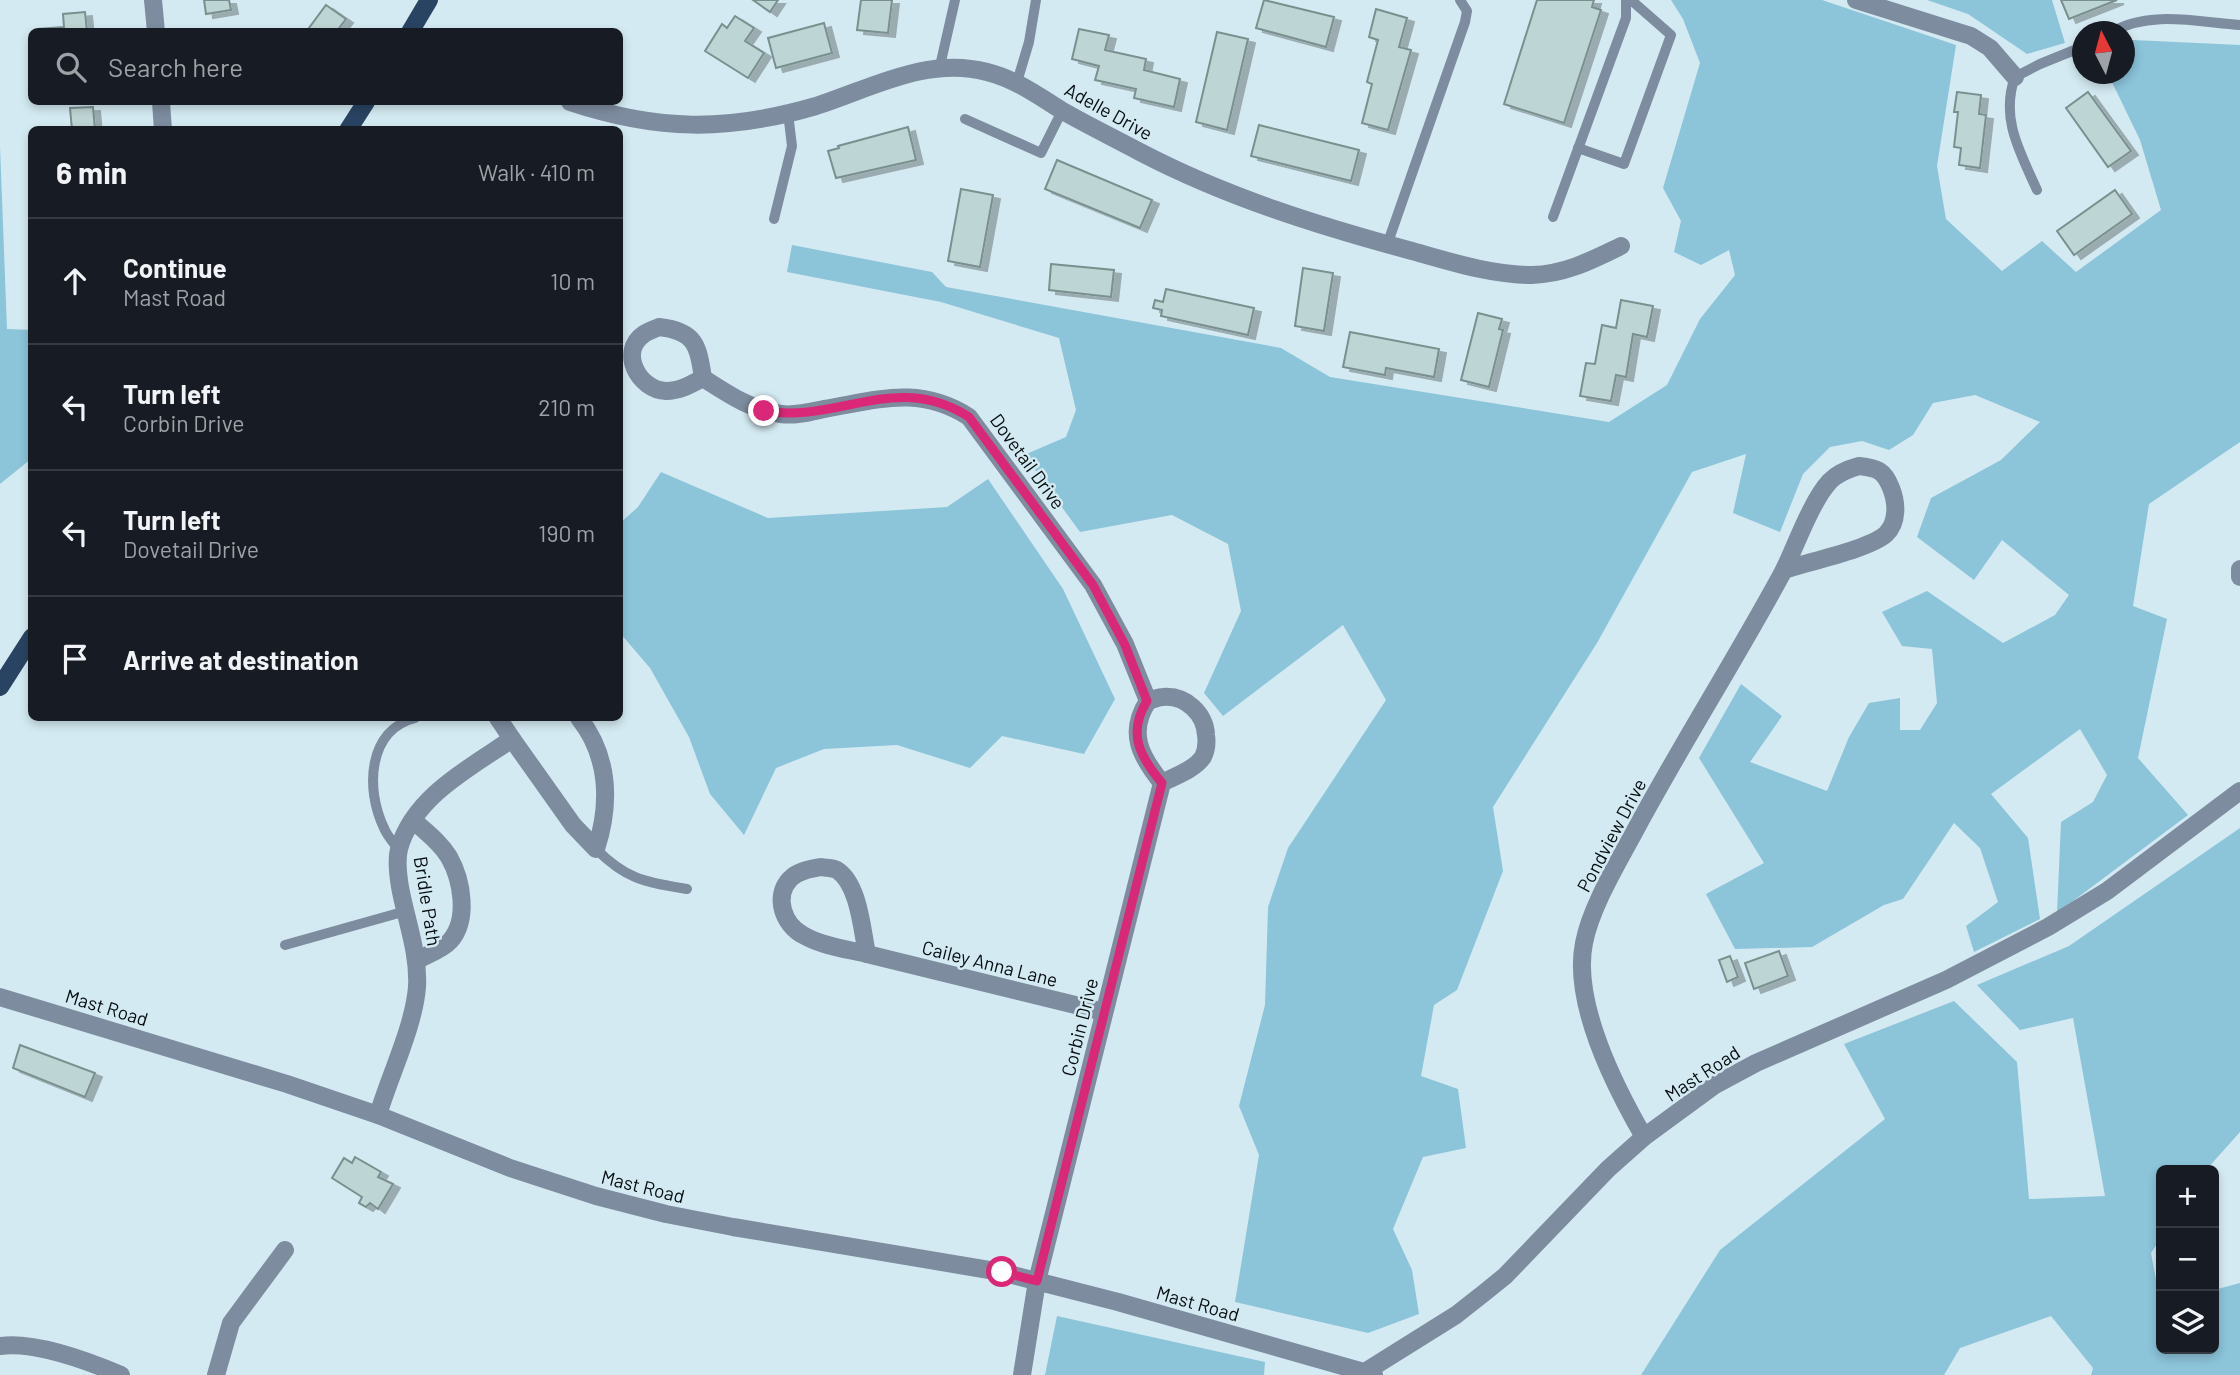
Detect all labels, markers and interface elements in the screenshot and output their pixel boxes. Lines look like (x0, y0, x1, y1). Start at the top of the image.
north arrow (2072, 21, 2135, 84)
search box (28, 28, 623, 105)
icon: search (52, 48, 90, 86)
text: Search here (108, 51, 243, 82)
street label: Adelle Drive (1061, 77, 1157, 145)
text: 6 min (56, 154, 127, 190)
text: Walk · 410 m (478, 158, 595, 186)
text: Continue (123, 252, 227, 283)
icon: ahead (56, 262, 94, 300)
text: 10 m (550, 267, 595, 295)
text: Mast Road (123, 283, 226, 311)
text: Turn left (123, 378, 221, 409)
icon: left (56, 388, 94, 426)
text: 210 m (538, 393, 595, 421)
route end (748, 395, 779, 426)
text: Corbin Drive (123, 409, 245, 437)
street label: Dovetail Drive (986, 409, 1070, 513)
text: Turn left (123, 504, 221, 535)
icon: left (56, 514, 94, 552)
text: 190 m (538, 519, 595, 547)
text: Dovetail Drive (123, 535, 259, 563)
icon: arrive (56, 640, 94, 678)
text: Arrive at destination (123, 644, 359, 675)
street label: Pondview Drive (1571, 774, 1651, 896)
street label: Bridle Path (410, 855, 446, 947)
street label: Cailey Anna Lane (920, 935, 1060, 991)
street label: Corbin Drive (1056, 976, 1102, 1078)
street label: Mast Road (63, 984, 151, 1030)
street label: Mast Road (1660, 1040, 1744, 1106)
street label: Mast Road (599, 1165, 687, 1207)
map controls (2156, 1165, 2219, 1354)
button: + (2156, 1165, 2219, 1228)
button: − (2156, 1228, 2219, 1291)
route start (986, 1256, 1017, 1287)
street label: Mast Road (1154, 1280, 1242, 1326)
button: layers (2156, 1291, 2219, 1354)

